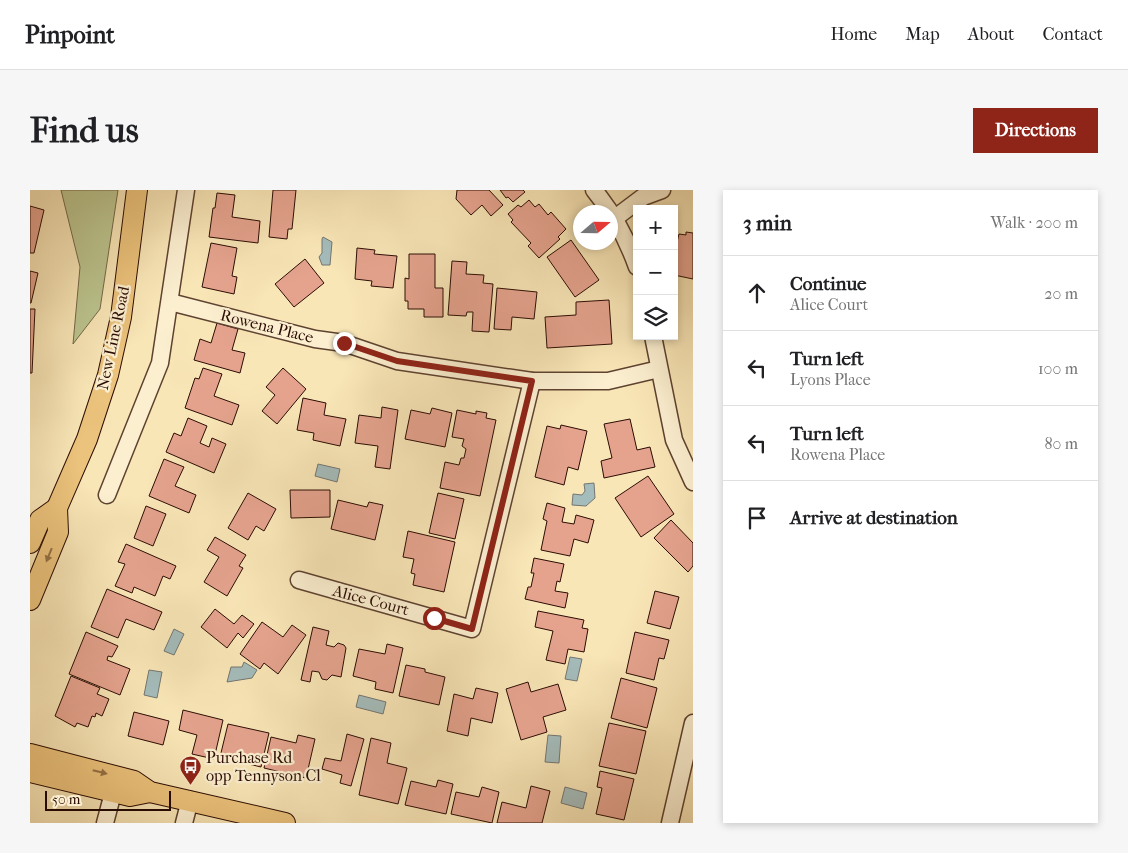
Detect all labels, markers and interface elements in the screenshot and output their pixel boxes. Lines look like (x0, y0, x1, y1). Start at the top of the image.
text: Pinpoint (25, 21, 115, 49)
text: Home (830, 24, 877, 45)
text: Map (905, 24, 940, 45)
text: About (968, 24, 1014, 45)
text: Contact (1042, 24, 1103, 45)
button: Directions (973, 108, 1098, 153)
text: Find us (30, 110, 139, 151)
north arrow (573, 205, 618, 250)
map controls (633, 205, 678, 340)
button: + (633, 205, 678, 250)
text: 3 min (743, 211, 792, 235)
text: Walk · 200 m (991, 213, 1078, 232)
button: − (633, 250, 678, 295)
text: Continue (790, 273, 866, 295)
icon: ahead (743, 279, 771, 307)
street label: New Line Road (93, 284, 133, 392)
text: 20 m (1044, 284, 1078, 303)
button: layers (633, 295, 678, 340)
text: Alice Court (790, 295, 868, 314)
street label: Rowena Place (218, 305, 316, 347)
route end (333, 332, 356, 355)
text: Turn left (790, 348, 864, 370)
icon: left (743, 354, 771, 382)
text: 100 m (1038, 359, 1078, 378)
text: Lyons Place (790, 370, 871, 389)
text: Turn left (790, 423, 864, 445)
icon: left (743, 429, 771, 457)
text: 80 m (1044, 434, 1078, 453)
text: Rowena Place (790, 445, 885, 464)
icon: arrive (743, 504, 771, 532)
text: Arrive at destination (790, 507, 958, 529)
one-way arrow (44, 548, 52, 562)
street label: Alice Court (330, 580, 412, 619)
route start (423, 607, 446, 630)
place label: Purchase Rd opp Tennyson Cl (206, 748, 321, 785)
bus stop icon: Purchase Rd opp Tennyson Cl (178, 754, 202, 785)
one-way arrow (93, 768, 108, 776)
scale bar (45, 788, 171, 811)
text: 50 m (52, 791, 80, 808)

